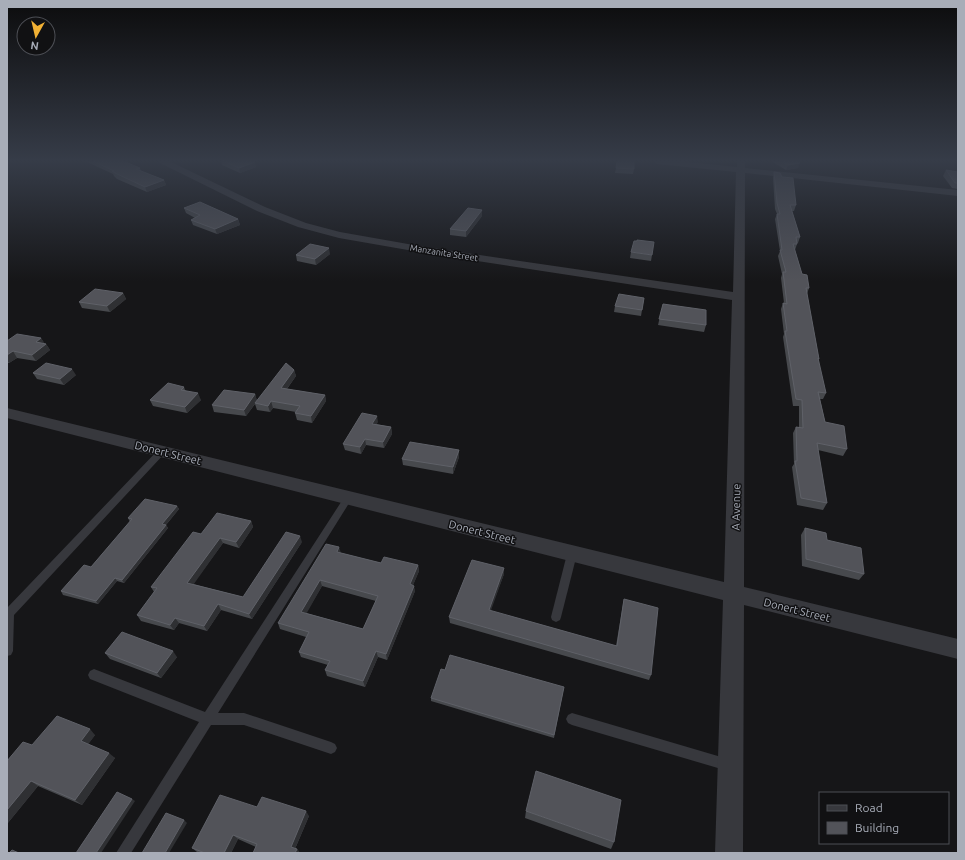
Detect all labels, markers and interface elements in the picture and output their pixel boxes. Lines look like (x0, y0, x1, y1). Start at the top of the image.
north arrow (16, 16, 56, 56)
text: N (30, 39, 40, 52)
street label: Manzanita Street (409, 243, 479, 263)
street label: Donert Street (133, 439, 203, 467)
street label: A Avenue (730, 484, 742, 530)
street label: Donert Street (447, 518, 517, 546)
street label: Donert Street (762, 596, 832, 624)
legend (819, 792, 949, 844)
text: Road (855, 801, 883, 814)
text: Building (855, 821, 899, 834)

